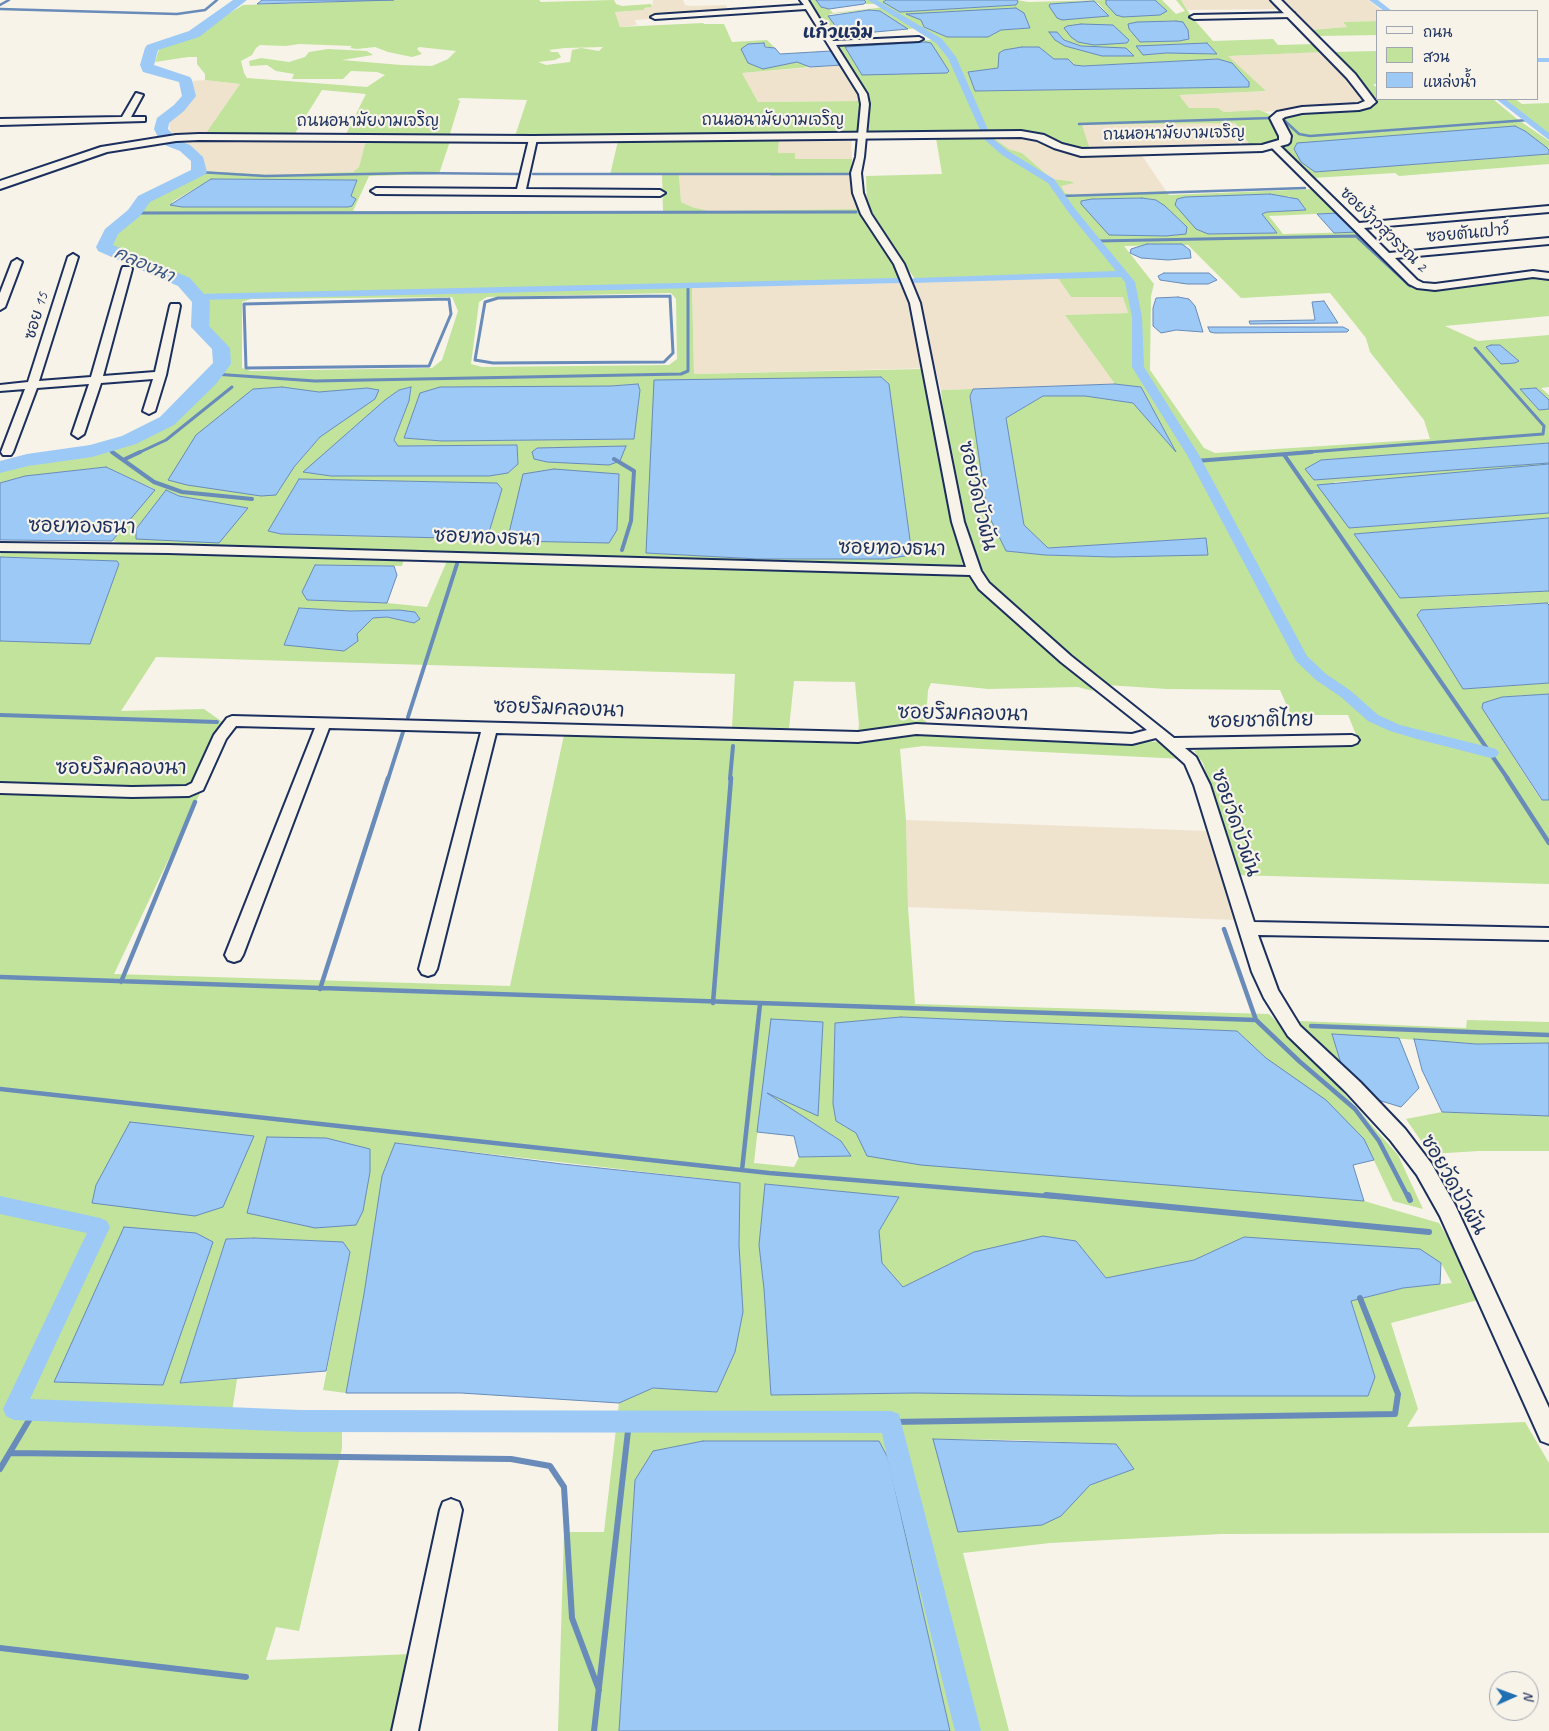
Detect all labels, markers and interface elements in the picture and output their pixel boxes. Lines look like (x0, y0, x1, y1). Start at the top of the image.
legend (1376, 10, 1539, 100)
district label: แก้วแจ่ม (803, 22, 873, 44)
text: ถนน (1423, 23, 1452, 42)
text: สวน (1423, 48, 1450, 67)
text: แหล่งน้ำ (1423, 73, 1477, 92)
street label: ถนนอนามัยงามเจริญ (702, 111, 844, 131)
street label: ถนนอนามัยงามเจริญ (297, 112, 439, 132)
street label: ถนนอนามัยงามเจริญ (1103, 123, 1245, 145)
street label: ซอยง้าวสุวรรณ 2 (1335, 184, 1431, 276)
street label: ซอยตันเปาว์ (1426, 221, 1510, 247)
water label: คลองนา (111, 242, 177, 288)
street label: ซอย 15 (21, 290, 53, 342)
street label: ซอยวัดบัวผัน (953, 439, 1001, 553)
street label: ซอยทองธนา (28, 514, 136, 540)
street label: ซอยทองธนา (433, 524, 541, 552)
street label: ซอยทองธนา (838, 536, 946, 562)
street label: ซอยริมคลองนา (493, 695, 625, 723)
street label: ซอยริมคลองนา (897, 701, 1029, 727)
street label: ซอยชาติไทย (1208, 708, 1314, 734)
street label: ซอยริมคลองนา (55, 757, 187, 781)
street label: ซอยวัดบัวผัน (1205, 766, 1265, 880)
street label: ซอยวัดบัวผัน (1415, 1131, 1491, 1239)
north arrow (1489, 1671, 1539, 1721)
text: N (1520, 1691, 1537, 1700)

